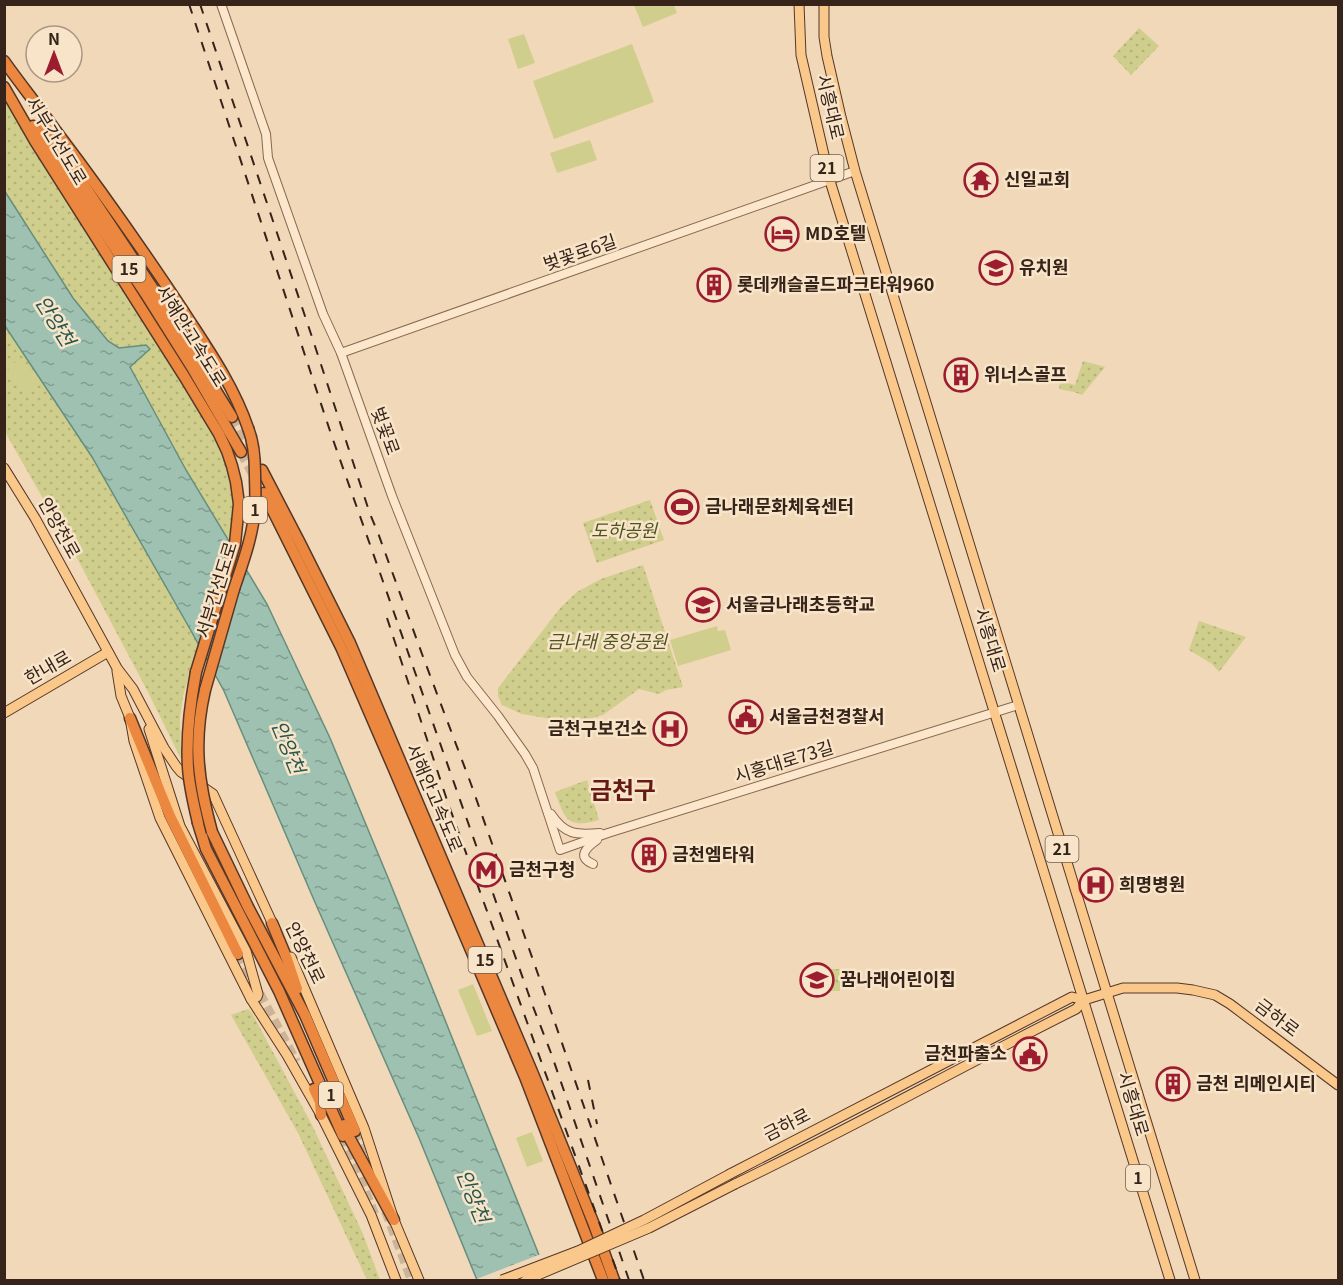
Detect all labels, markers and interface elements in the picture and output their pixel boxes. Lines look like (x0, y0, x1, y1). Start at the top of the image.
north arrow (24, 24, 84, 84)
text: N (48, 26, 60, 50)
street label: 시흥대로 (812, 71, 852, 142)
street label: 서부간선도로 (21, 91, 94, 189)
road number: 21 (810, 155, 844, 181)
temple icon: 신일교회 (963, 162, 999, 198)
place label: 신일교회 (1004, 165, 1070, 191)
hotel icon: MD호텔 (764, 216, 800, 252)
place label: MD호텔 (805, 219, 866, 245)
street label: 벚꽃로6길 (539, 226, 620, 276)
school or university icon: 유치원 (978, 250, 1014, 286)
place label: 유치원 (1019, 253, 1069, 279)
road number: 15 (112, 256, 146, 282)
building icon: 롯데캐슬골드파크타워960 (696, 267, 732, 303)
place label: 롯데캐슬골드파크타워960 (737, 270, 934, 296)
street label: 서해안고속도로 (151, 279, 234, 391)
water label: 안양천 (29, 289, 85, 353)
building icon: 위너스골프 (943, 357, 979, 393)
place label: 위너스골프 (984, 360, 1067, 386)
street label: 벚꽃로 (366, 403, 408, 458)
sports icon: 금나래문화체육센터 (664, 489, 700, 525)
street label: 안양천로 (33, 492, 88, 562)
place label: 금나래문화체육센터 (705, 492, 854, 518)
road number: 1 (243, 497, 267, 523)
park label: 도하공원 (591, 516, 659, 542)
street label: 서부간선도로 (188, 538, 242, 641)
school or university icon: 서울금나래초등학교 (685, 587, 721, 623)
place label: 서울금나래초등학교 (726, 590, 875, 616)
street label: 시흥대로 (970, 604, 1014, 675)
park label: 금나래 중앙공원 (547, 627, 668, 653)
street label: 한내로 (19, 643, 75, 690)
public building icon: 서울금천경찰서 (728, 699, 764, 735)
place label: 서울금천경찰서 (769, 702, 885, 728)
hospital icon: 금천구보건소 (652, 711, 688, 747)
place label: 금천구보건소 (548, 714, 647, 740)
water label: 안양천 (266, 715, 314, 780)
street label: 시흥대로73길 (730, 733, 836, 788)
street label: 서해안고속도로 (401, 739, 470, 856)
district label: 금천구 (590, 771, 656, 806)
road number: 21 (1046, 836, 1078, 862)
building icon: 금천엠타워 (631, 837, 667, 873)
place label: 금천엠타워 (672, 840, 755, 866)
metro station icon: 금천구청 (468, 852, 504, 888)
place label: 금천구청 (509, 855, 575, 881)
hospital icon: 희명병원 (1078, 867, 1114, 903)
place label: 희명병원 (1119, 870, 1185, 896)
street label: 안양천로 (281, 917, 333, 988)
road number: 15 (468, 947, 502, 973)
school or university icon: 꿈나래어린이집 (799, 962, 835, 998)
place label: 꿈나래어린이집 (840, 965, 956, 991)
street label: 금하로 (1251, 991, 1306, 1042)
public building icon: 금천파출소 (1012, 1036, 1048, 1072)
place label: 금천파출소 (924, 1039, 1007, 1065)
building icon: 금천 리메인시티 (1155, 1066, 1191, 1102)
street label: 시흥대로 (1113, 1068, 1157, 1139)
place label: 금천 리메인시티 (1196, 1069, 1316, 1095)
road number: 1 (319, 1082, 343, 1108)
street label: 금하로 (758, 1100, 814, 1146)
water label: 안양천 (451, 1164, 499, 1229)
road number: 1 (1126, 1165, 1150, 1191)

